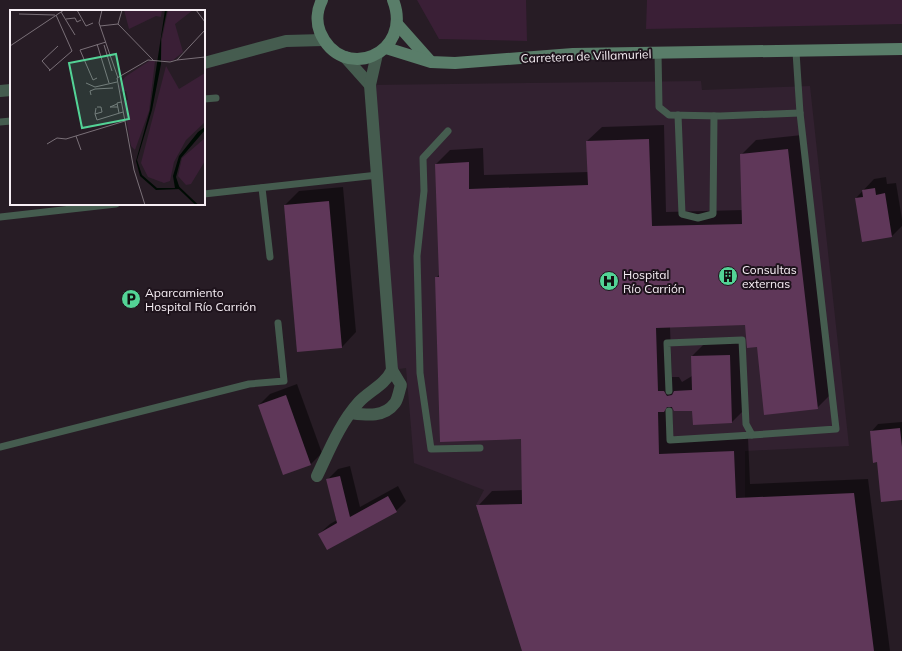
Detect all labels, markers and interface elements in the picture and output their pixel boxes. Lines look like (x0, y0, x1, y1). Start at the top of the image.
inset map (10, 10, 205, 205)
street label: Carretera de Villamuriel (520, 46, 652, 66)
place label: Consultas externas (742, 262, 797, 291)
building icon: Consultas externas (717, 265, 739, 287)
place label: Hospital Río Carrión (623, 267, 685, 296)
hospital icon: Hospital Río Carrión (598, 270, 620, 292)
place label: Aparcamiento Hospital Río Carrión (145, 285, 256, 314)
parking icon: Aparcamiento Hospital Río Carrión (120, 288, 142, 310)

